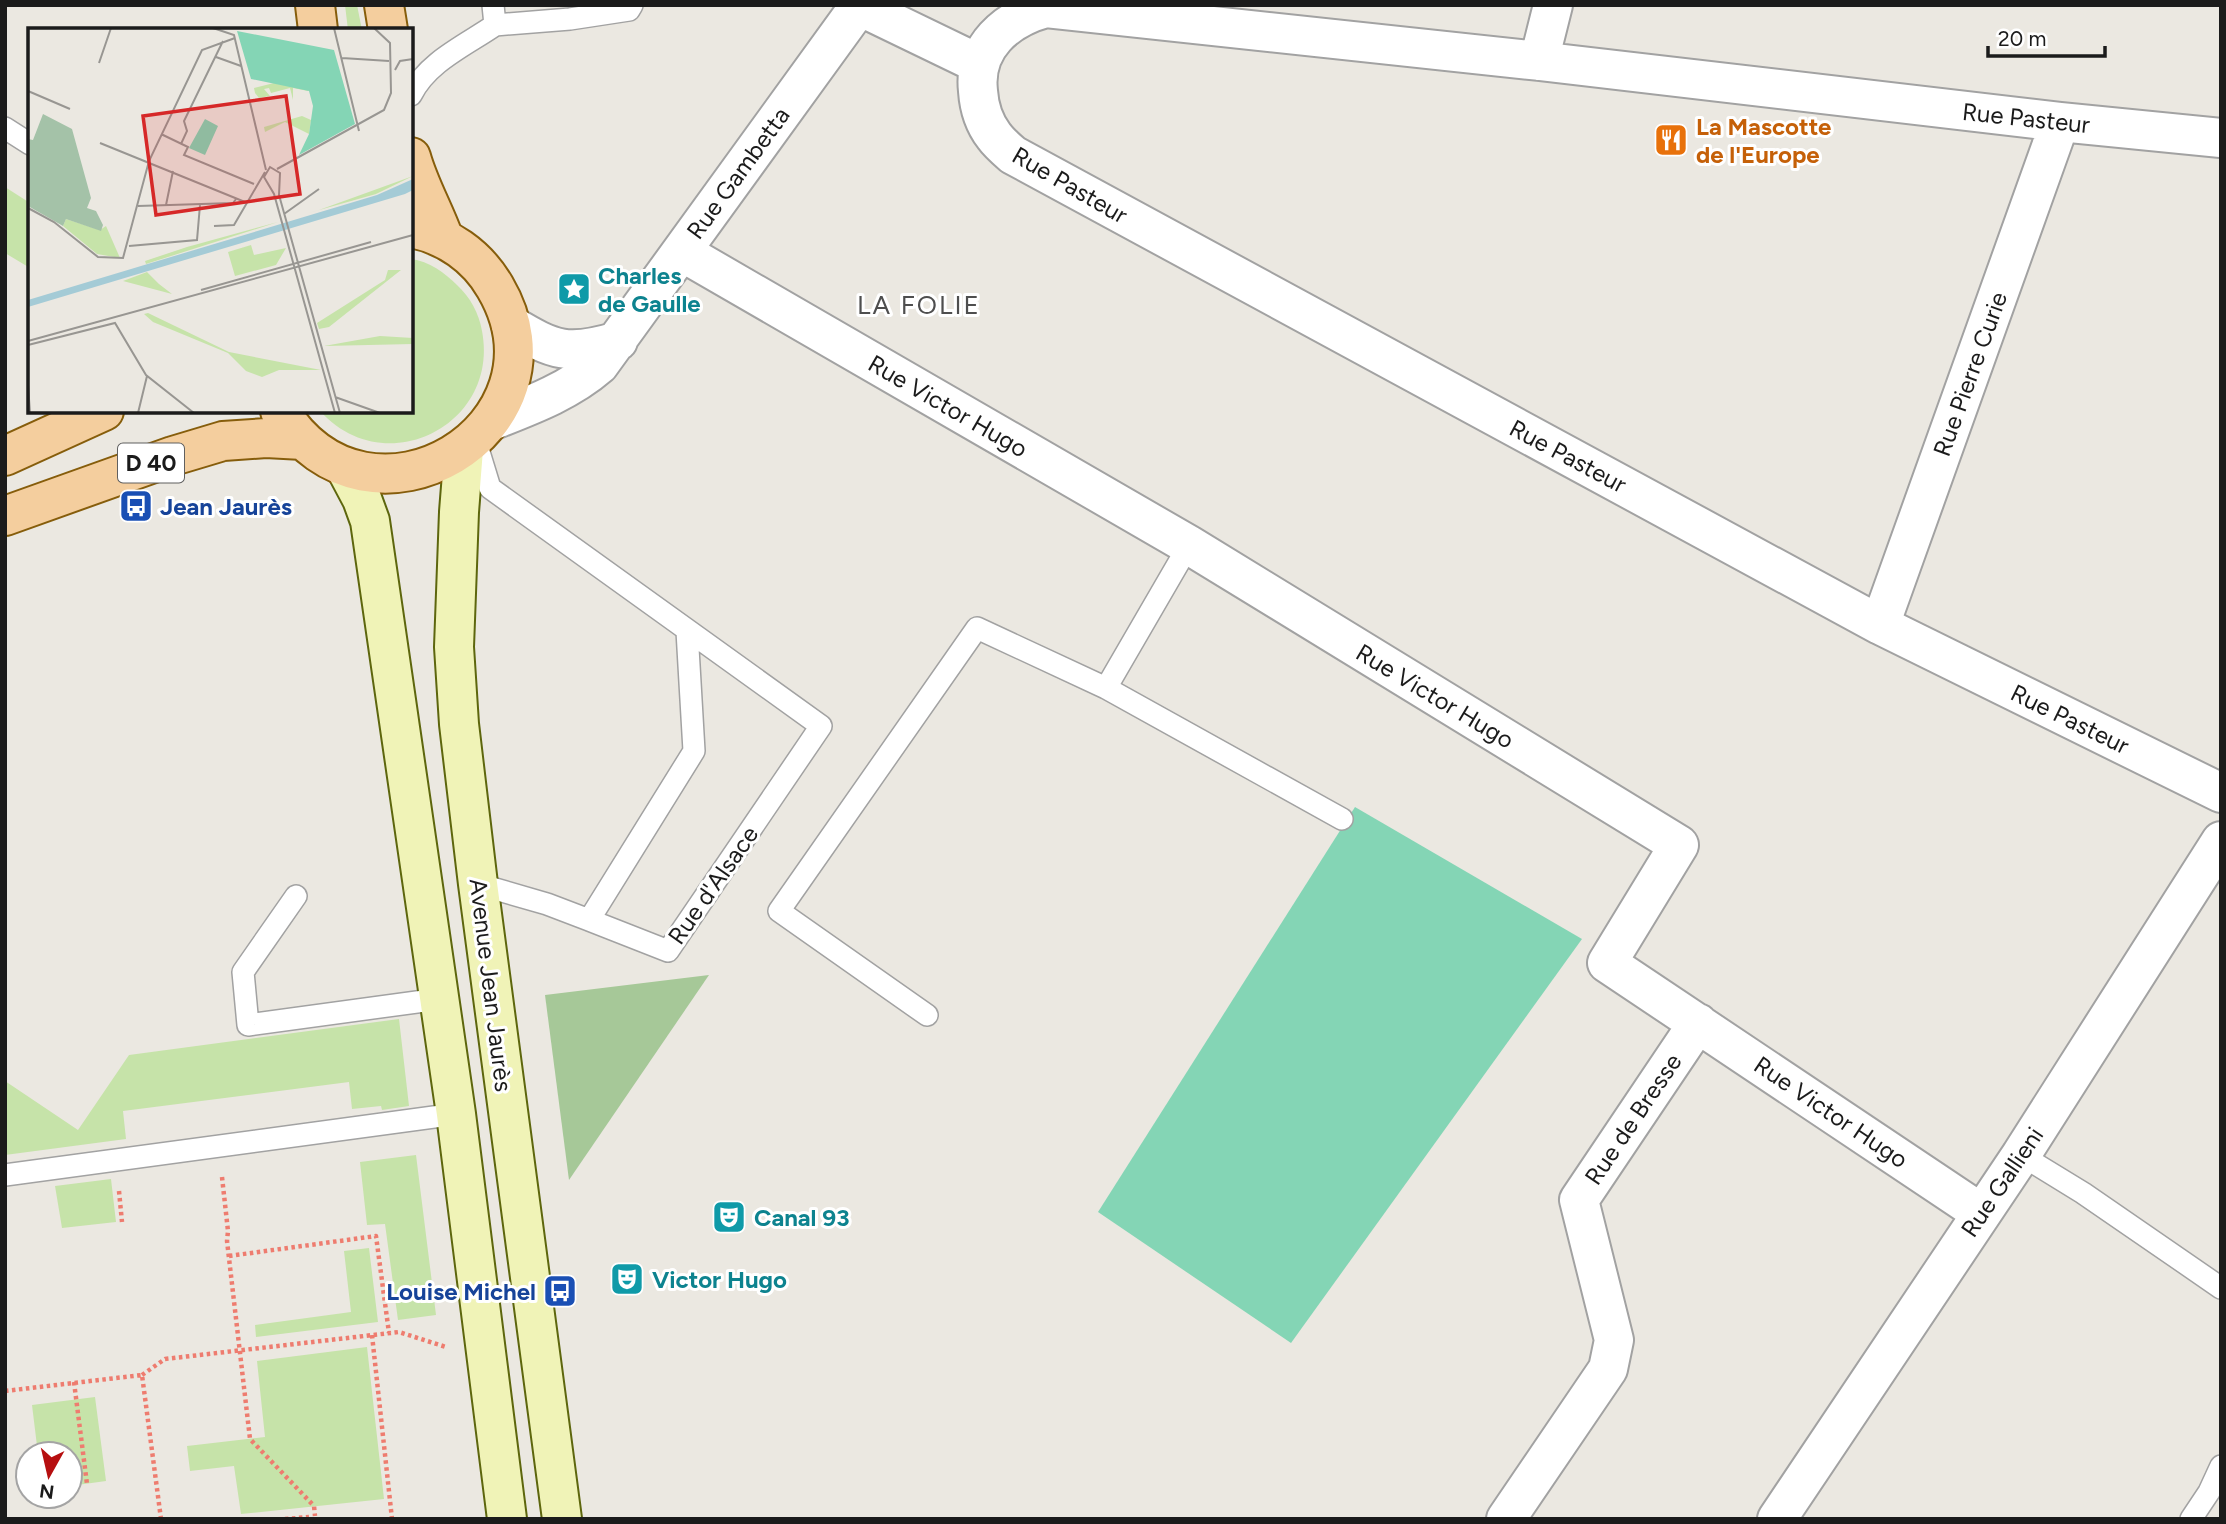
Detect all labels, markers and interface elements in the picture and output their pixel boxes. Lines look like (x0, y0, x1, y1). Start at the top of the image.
scale bar (1988, 14, 2105, 58)
text: 20 m (1998, 26, 2046, 51)
inset map (28, 28, 413, 413)
street label: Rue Pasteur (1961, 97, 2091, 139)
street label: Rue Gambetta (680, 101, 796, 245)
place label: La Mascotte de l'Europe (1696, 112, 1831, 169)
restaurant icon: La Mascotte de l'Europe (1652, 121, 1690, 159)
street label: Rue Pasteur (1007, 140, 1133, 230)
place label: Charles de Gaulle (598, 261, 701, 318)
place icon: Charles de Gaulle (555, 270, 593, 308)
street label: Rue Pierre Curie (1927, 288, 2013, 460)
district label: LA FOLIE (857, 289, 981, 321)
street label: Rue Victor Hugo (863, 349, 1033, 463)
street label: Rue Pasteur (1505, 413, 1631, 499)
road number: D 40 (118, 444, 184, 482)
bus stop icon: Jean Jaurès (117, 487, 155, 525)
place label: Jean Jaurès (160, 492, 292, 521)
street label: Rue Victor Hugo (1351, 637, 1519, 755)
street label: Rue Pasteur (2006, 678, 2134, 760)
street label: Rue d'Alsace (662, 820, 764, 950)
street label: Avenue Jean Jaurès (464, 877, 518, 1093)
street label: Rue de Bresse (1579, 1048, 1687, 1190)
street label: Rue Victor Hugo (1749, 1050, 1913, 1174)
street label: Rue Gallieni (1955, 1122, 2049, 1242)
theatre icon: Canal 93 (710, 1198, 748, 1236)
place label: Canal 93 (754, 1203, 850, 1232)
theatre icon: Victor Hugo (608, 1260, 646, 1298)
place label: Victor Hugo (652, 1265, 787, 1294)
bus stop icon: Louise Michel (541, 1272, 579, 1310)
place label: Louise Michel (386, 1277, 536, 1306)
north arrow (14, 1440, 84, 1510)
text: N (38, 1479, 56, 1504)

